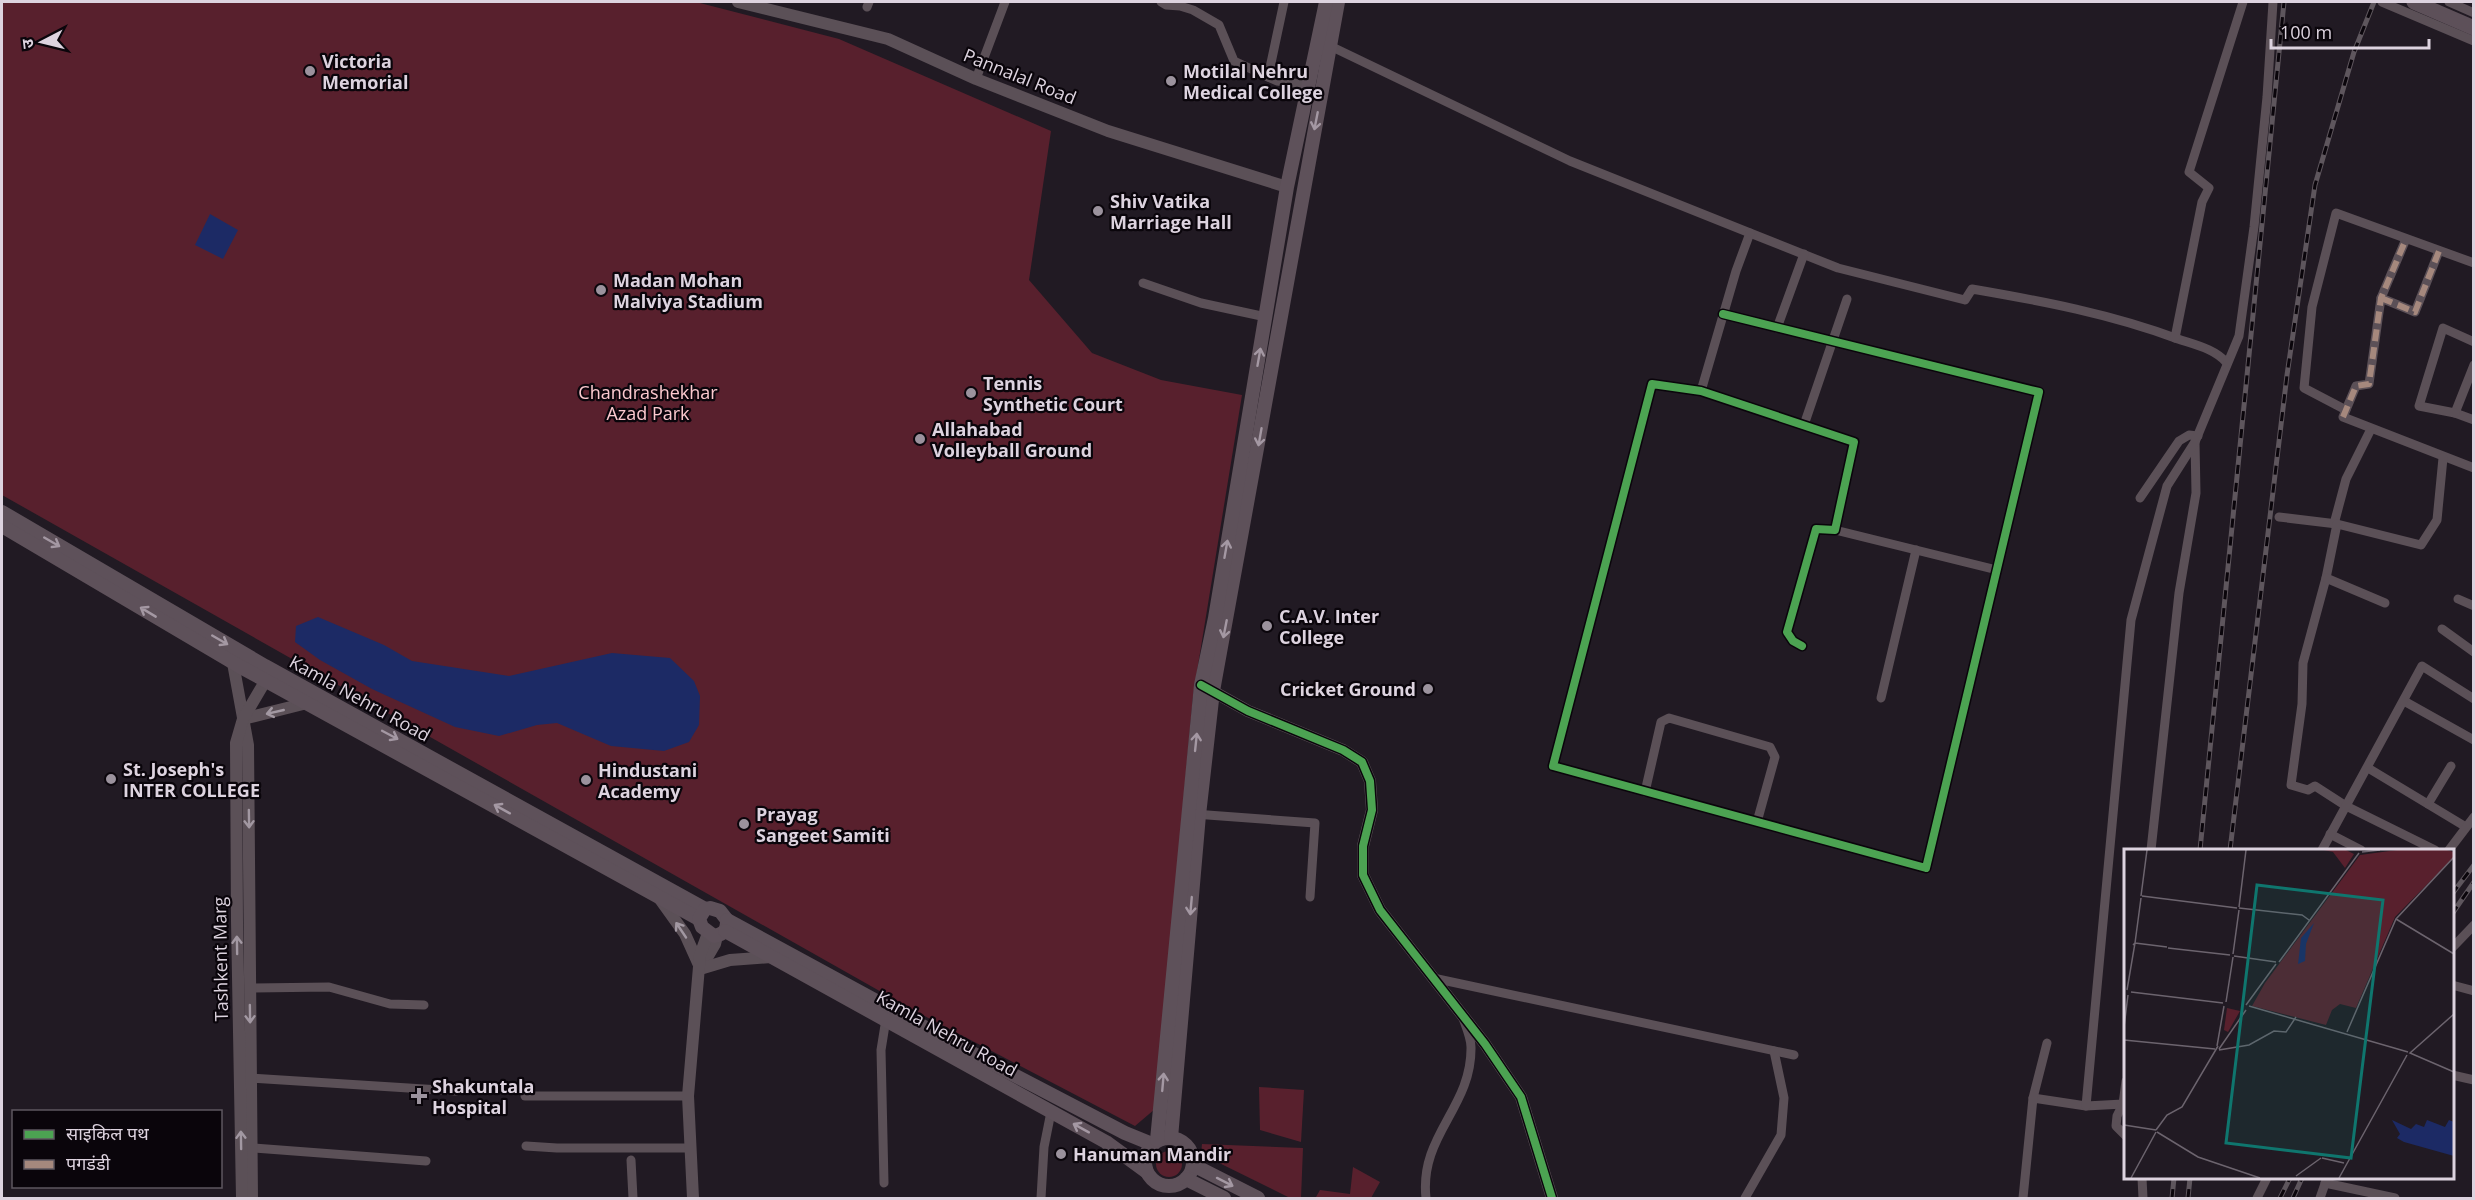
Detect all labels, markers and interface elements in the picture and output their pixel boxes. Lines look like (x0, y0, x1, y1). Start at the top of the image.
north arrow (12, 12, 72, 72)
scale bar (2271, 12, 2428, 50)
text: 100 m (2280, 20, 2332, 44)
text: उ (16, 37, 39, 50)
street label: Pannalal Road (960, 42, 1080, 110)
place label: Victoria Memorial (322, 49, 408, 94)
place label: Motilal Nehru Medical College (1183, 59, 1323, 104)
marker: Victoria Memorial (303, 64, 317, 78)
marker: Motilal Nehru Medical College (1164, 74, 1178, 88)
one-way arrow (1310, 111, 1321, 130)
place label: Shiv Vatika Marriage Hall (1110, 189, 1232, 234)
marker: Shiv Vatika Marriage Hall (1091, 204, 1105, 218)
place label: Madan Mohan Malviya Stadium (613, 268, 763, 313)
marker: Madan Mohan Malviya Stadium (594, 283, 608, 297)
one-way arrow (1253, 348, 1264, 368)
place label: Tennis Synthetic Court (983, 371, 1123, 416)
park label: Chandrashekhar Azad Park (578, 380, 718, 425)
marker: Tennis Synthetic Court (964, 386, 978, 400)
place label: Allahabad Volleyball Ground (932, 417, 1092, 462)
one-way arrow (1254, 427, 1265, 446)
marker: Allahabad Volleyball Ground (913, 432, 927, 446)
one-way arrow (43, 536, 60, 548)
one-way arrow (1221, 540, 1232, 560)
place label: C.A.V. Inter College (1279, 604, 1379, 649)
one-way arrow (140, 605, 157, 617)
one-way arrow (1219, 619, 1230, 638)
marker: C.A.V. Inter College (1260, 619, 1274, 633)
one-way arrow (211, 634, 228, 646)
street label: Kamla Nehru Road (285, 649, 435, 747)
place label: Cricket Ground (1280, 677, 1416, 701)
marker: Cricket Ground (1421, 682, 1435, 696)
one-way arrow (266, 707, 285, 718)
one-way arrow (381, 730, 399, 741)
one-way arrow (1191, 732, 1202, 752)
place label: St. Joseph's INTER COLLEGE (123, 757, 260, 802)
place label: Hindustani Academy (598, 758, 697, 803)
marker: St. Joseph's INTER COLLEGE (104, 772, 118, 786)
marker: Hindustani Academy (579, 773, 593, 787)
place label: Prayag Sangeet Samiti (756, 802, 890, 847)
one-way arrow (493, 803, 511, 814)
one-way arrow (243, 808, 255, 828)
marker: Prayag Sangeet Samiti (737, 817, 751, 831)
inset map (2124, 849, 2454, 1179)
one-way arrow (1185, 895, 1196, 915)
street label: Tashkent Marg (207, 896, 233, 1021)
one-way arrow (675, 922, 688, 939)
one-way arrow (231, 936, 243, 956)
street label: Kamla Nehru Road (872, 984, 1022, 1082)
one-way arrow (245, 1003, 256, 1023)
one-way arrow (1158, 1073, 1169, 1093)
place label: Shakuntala Hospital (432, 1074, 535, 1119)
marker: Shakuntala Hospital (410, 1087, 428, 1105)
legend (12, 1110, 222, 1188)
text: साइकिल पथ (66, 1121, 149, 1145)
one-way arrow (1073, 1122, 1090, 1134)
one-way arrow (235, 1131, 247, 1151)
place label: Hanuman Mandir (1073, 1142, 1231, 1166)
marker: Hanuman Mandir (1054, 1147, 1068, 1161)
text: पगडंडी (66, 1151, 111, 1175)
one-way arrow (1216, 1177, 1234, 1188)

